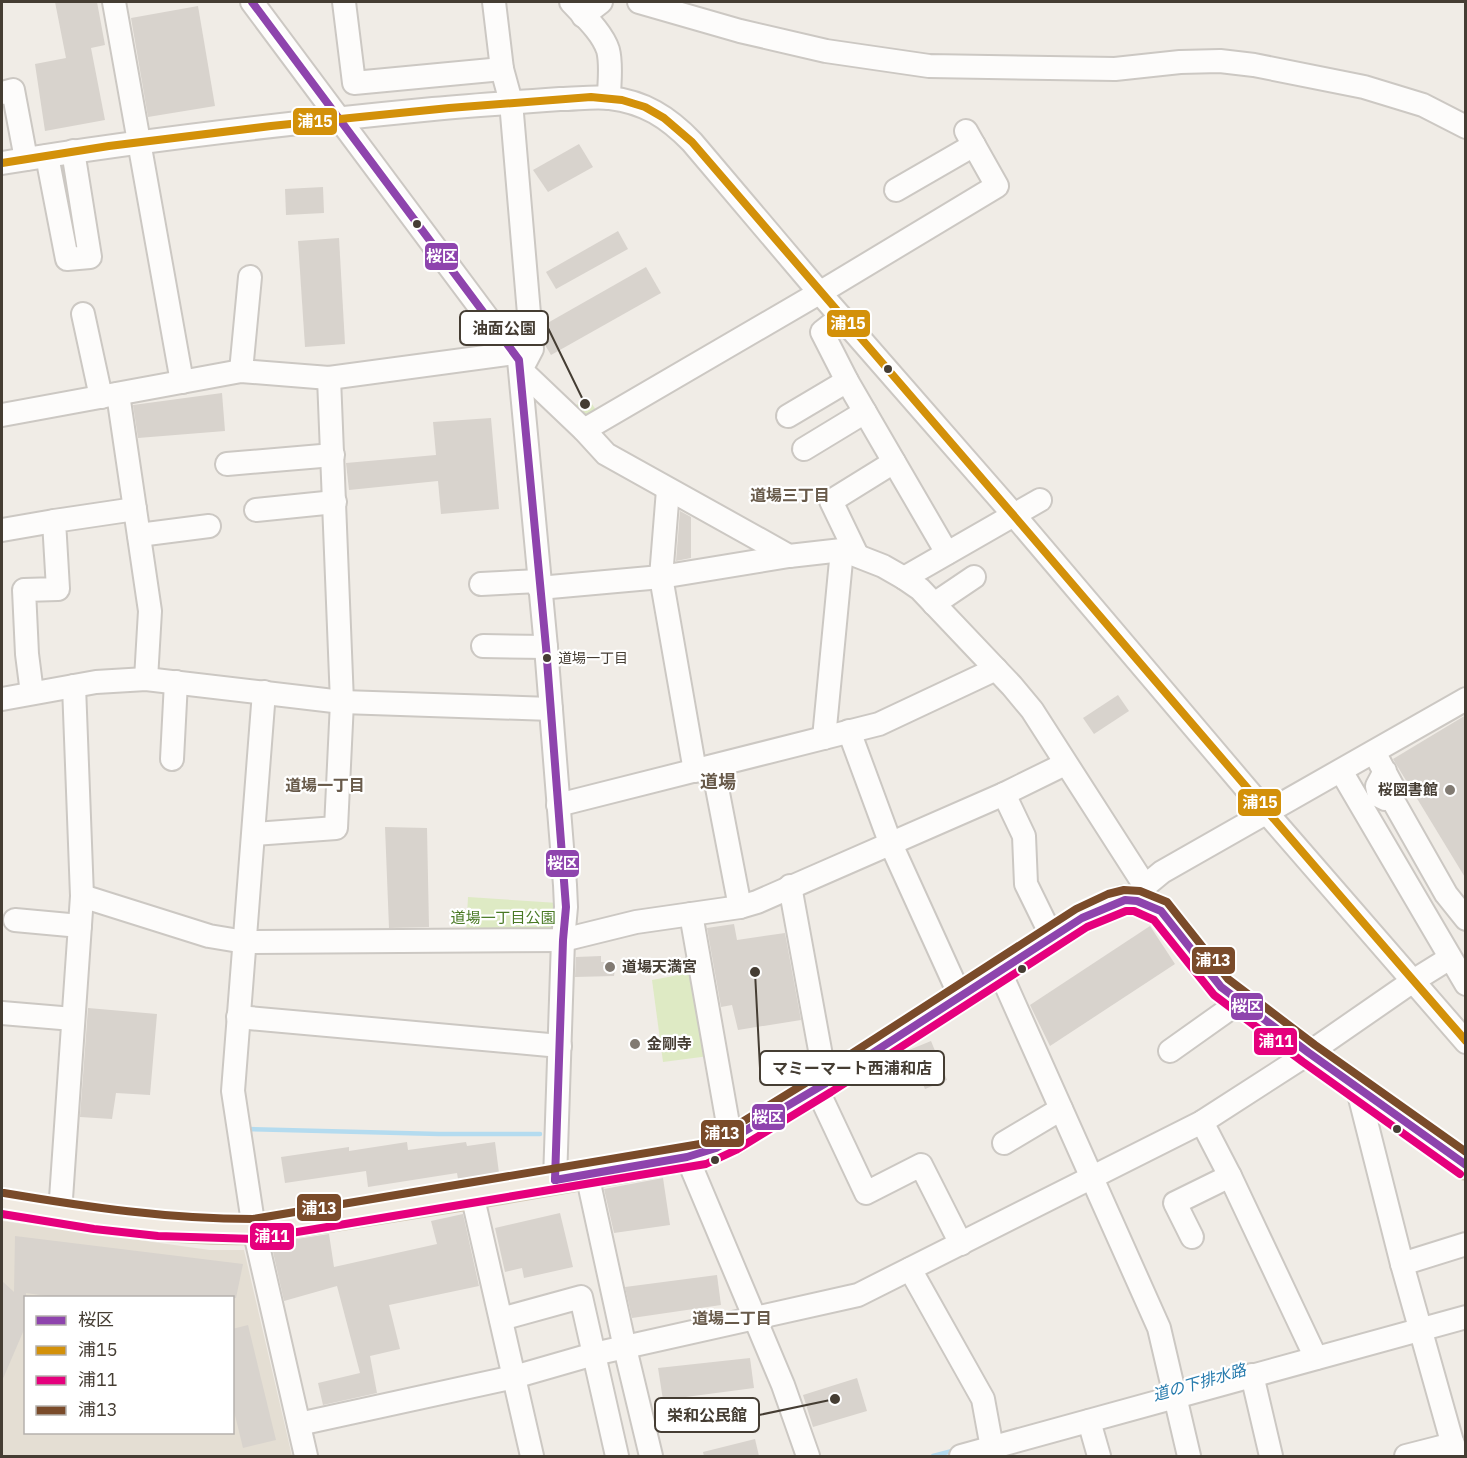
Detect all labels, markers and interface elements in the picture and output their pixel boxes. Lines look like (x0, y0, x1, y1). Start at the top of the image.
line badge: 浦15 (292, 107, 338, 136)
text: 浦15 (297, 111, 333, 131)
unlabelled marker (411, 218, 423, 230)
line badge: 桜区 (424, 242, 459, 271)
text: 桜区 (426, 246, 458, 266)
line badge: 浦15 (826, 309, 871, 338)
callout: 油面公園 (460, 311, 548, 345)
text: 浦15 (830, 313, 866, 333)
text: 油面公園 (472, 318, 536, 338)
unlabelled marker (882, 363, 894, 375)
district label: 道場三丁目 (750, 485, 830, 505)
place label: 道場一丁目 (558, 649, 628, 667)
marker: 道場一丁目 (541, 652, 553, 664)
district label: 道場 (700, 770, 736, 793)
district label: 道場一丁目 (285, 775, 365, 795)
place label: 桜図書館 (1378, 780, 1438, 799)
marker: 桜図書館 (1443, 783, 1457, 797)
line badge: 浦15 (1237, 788, 1282, 817)
text: 浦15 (1242, 792, 1278, 812)
line badge: 桜区 (545, 849, 580, 878)
text: 桜区 (547, 853, 579, 873)
park label: 道場一丁目公園 (450, 908, 556, 927)
line badge: 浦13 (1191, 946, 1236, 975)
text: 浦13 (1195, 950, 1231, 970)
place label: 道場天満宮 (622, 957, 697, 976)
marker: 道場天満宮 (603, 960, 617, 974)
unlabelled marker (1016, 963, 1028, 975)
line badge: 桜区 (1230, 992, 1264, 1021)
text: 桜区 (1231, 996, 1263, 1016)
line badge: 浦11 (1253, 1027, 1298, 1056)
text: 浦11 (1258, 1031, 1294, 1051)
place label: 金剛寺 (647, 1034, 692, 1053)
marker: 金剛寺 (628, 1037, 642, 1051)
callout: マミーマート西浦和店 (760, 1051, 944, 1085)
text: マミーマート西浦和店 (772, 1058, 932, 1078)
line badge: 桜区 (751, 1103, 786, 1131)
text: 桜区 (752, 1107, 784, 1127)
line badge: 浦13 (700, 1119, 745, 1148)
text: 浦13 (704, 1123, 740, 1143)
unlabelled marker (1391, 1123, 1403, 1135)
unlabelled marker (709, 1154, 721, 1166)
line badge: 浦13 (296, 1193, 342, 1222)
text: 浦13 (301, 1198, 337, 1218)
line badge: 浦11 (249, 1222, 295, 1251)
text: 浦11 (254, 1226, 290, 1246)
legend (24, 1296, 234, 1434)
text: 桜区 (78, 1308, 114, 1331)
district label: 道場二丁目 (692, 1308, 772, 1328)
text: 浦15 (78, 1338, 118, 1361)
water label: 道の下排水路 (1150, 1359, 1250, 1405)
text: 浦11 (78, 1368, 118, 1391)
text: 浦13 (78, 1398, 118, 1421)
callout: 栄和公民館 (655, 1398, 759, 1432)
text: 栄和公民館 (667, 1405, 747, 1425)

